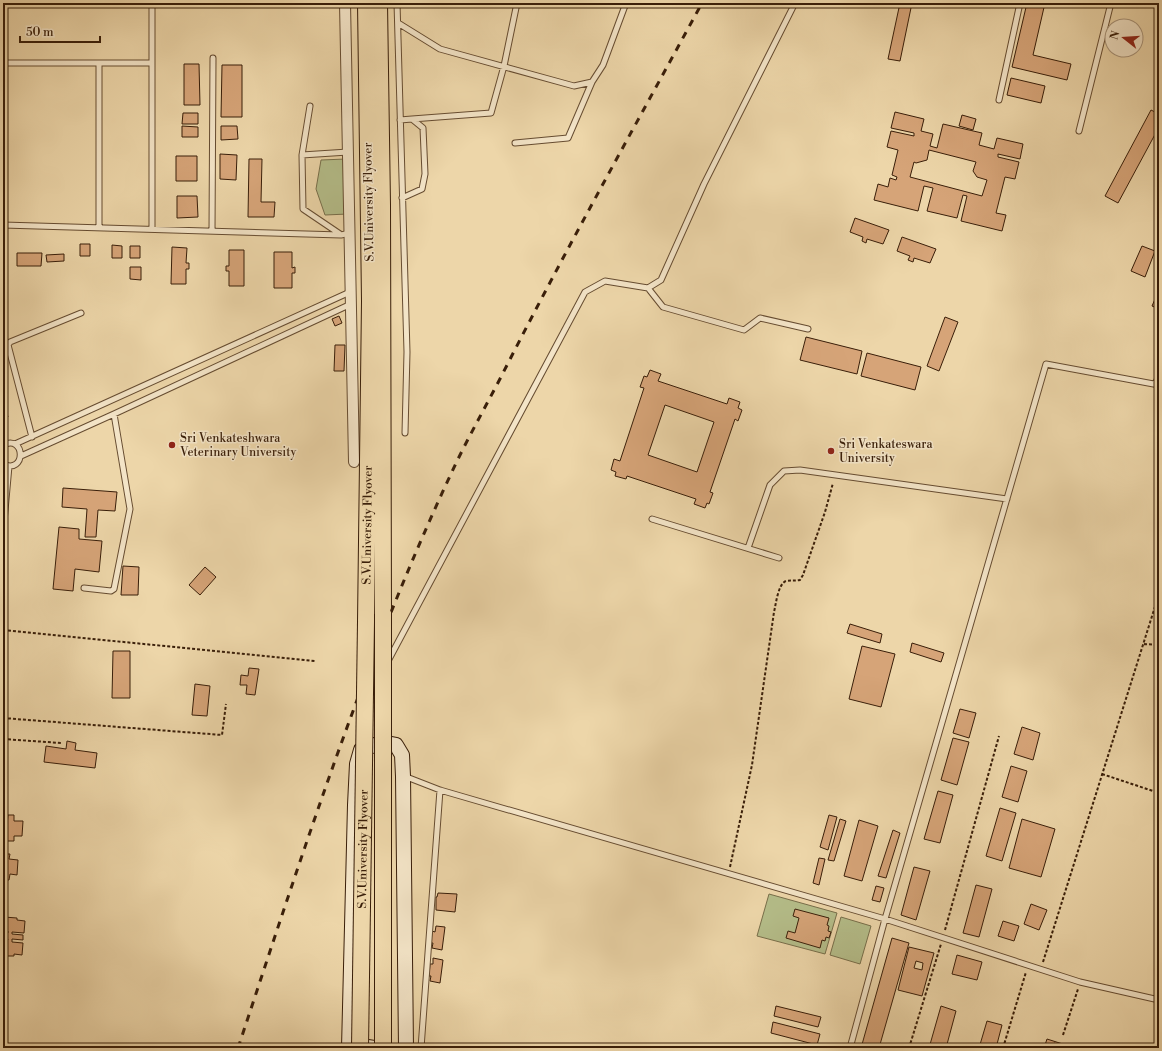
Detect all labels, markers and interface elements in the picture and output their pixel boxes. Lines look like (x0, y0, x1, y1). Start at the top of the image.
scale bar (20, 18, 100, 44)
north arrow (1104, 18, 1144, 58)
text: 50 m (26, 25, 54, 40)
text: N (1107, 29, 1123, 42)
street label: S.V.University Flyover (360, 142, 378, 262)
place label: Sri Venkateshwara Veterinary University (179, 431, 296, 460)
place label: Sri Venkateswara University (839, 437, 933, 466)
marker: Sri Venkateshwara Veterinary University (167, 440, 177, 450)
marker: Sri Venkateswara University (826, 446, 836, 456)
street label: S.V.University Flyover (359, 465, 375, 585)
street label: S.V.University Flyover (354, 789, 371, 909)

